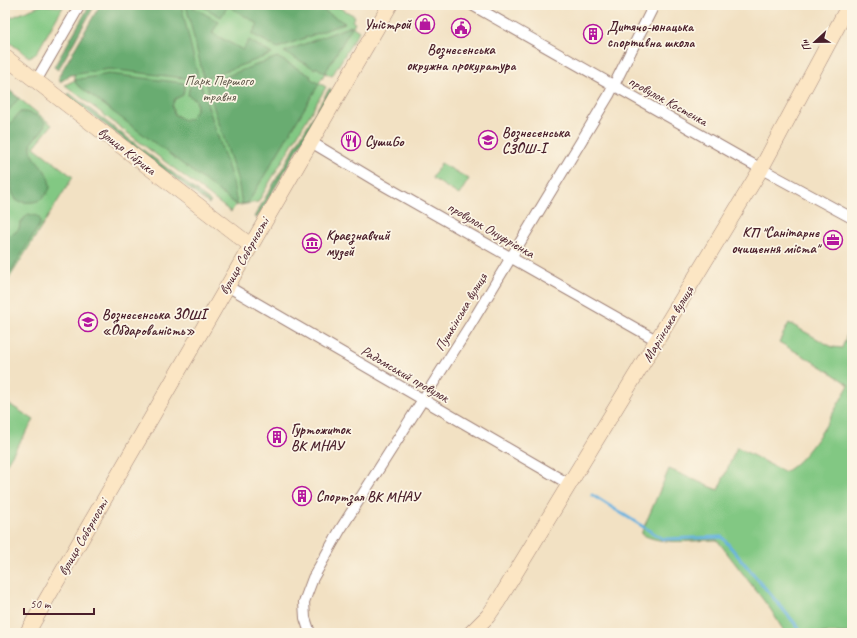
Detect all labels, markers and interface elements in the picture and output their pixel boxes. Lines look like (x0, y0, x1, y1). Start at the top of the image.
shop icon: Уністрой (414, 13, 436, 35)
place label: Уністрой (364, 16, 412, 33)
public building icon: Вознесенська окружна прокуратура (450, 17, 472, 39)
place label: Дитячо-юнацька спортивна школа (607, 18, 695, 51)
north arrow (795, 22, 835, 62)
building icon: Дитячо-юнацька спортивна школа (582, 23, 604, 45)
text: Пн (797, 37, 814, 54)
place label: Вознесенська окружна прокуратура (406, 41, 516, 74)
park label: Парк Першого травня (185, 72, 254, 105)
street label: провулок Костенка (626, 72, 712, 130)
street label: вулиця Кібрика (95, 123, 160, 180)
place label: Вознесенська СЗОШ-І (502, 124, 571, 157)
school or university icon: Вознесенська СЗОШ-І (477, 129, 499, 151)
restaurant icon: СушиGo (340, 130, 362, 152)
place label: СушиGo (365, 133, 405, 150)
street label: провулок Онуфрієнка (444, 198, 538, 262)
street label: вулиця Соборності (215, 212, 274, 297)
place label: КП "Санітарне очищення міста" (732, 224, 823, 257)
place label: Краєзнавчий музей (326, 227, 391, 261)
office icon: КП "Санітарне очищення міста" (822, 229, 844, 251)
museum icon: Краєзнавчий музей (301, 232, 323, 254)
street label: Пушкінська вулиця (431, 269, 491, 354)
street label: Маріїнська вулиця (639, 282, 698, 365)
place label: Вознесенська ЗОШІ «Обдарованість» (102, 306, 209, 339)
school or university icon: Вознесенська ЗОШІ «Обдарованість» (77, 311, 99, 333)
street label: Радомський провулок (358, 342, 454, 407)
place label: Гуртожиток ВК МНАУ (291, 421, 352, 454)
building icon: Гуртожиток ВК МНАУ (266, 426, 288, 448)
building icon: Спортзал ВК МНАУ (291, 485, 313, 507)
place label: Спортзал ВК МНАУ (316, 488, 422, 506)
street label: вулиця Соборності (54, 493, 113, 578)
scale bar (24, 590, 94, 616)
text: 50 m (30, 596, 52, 612)

